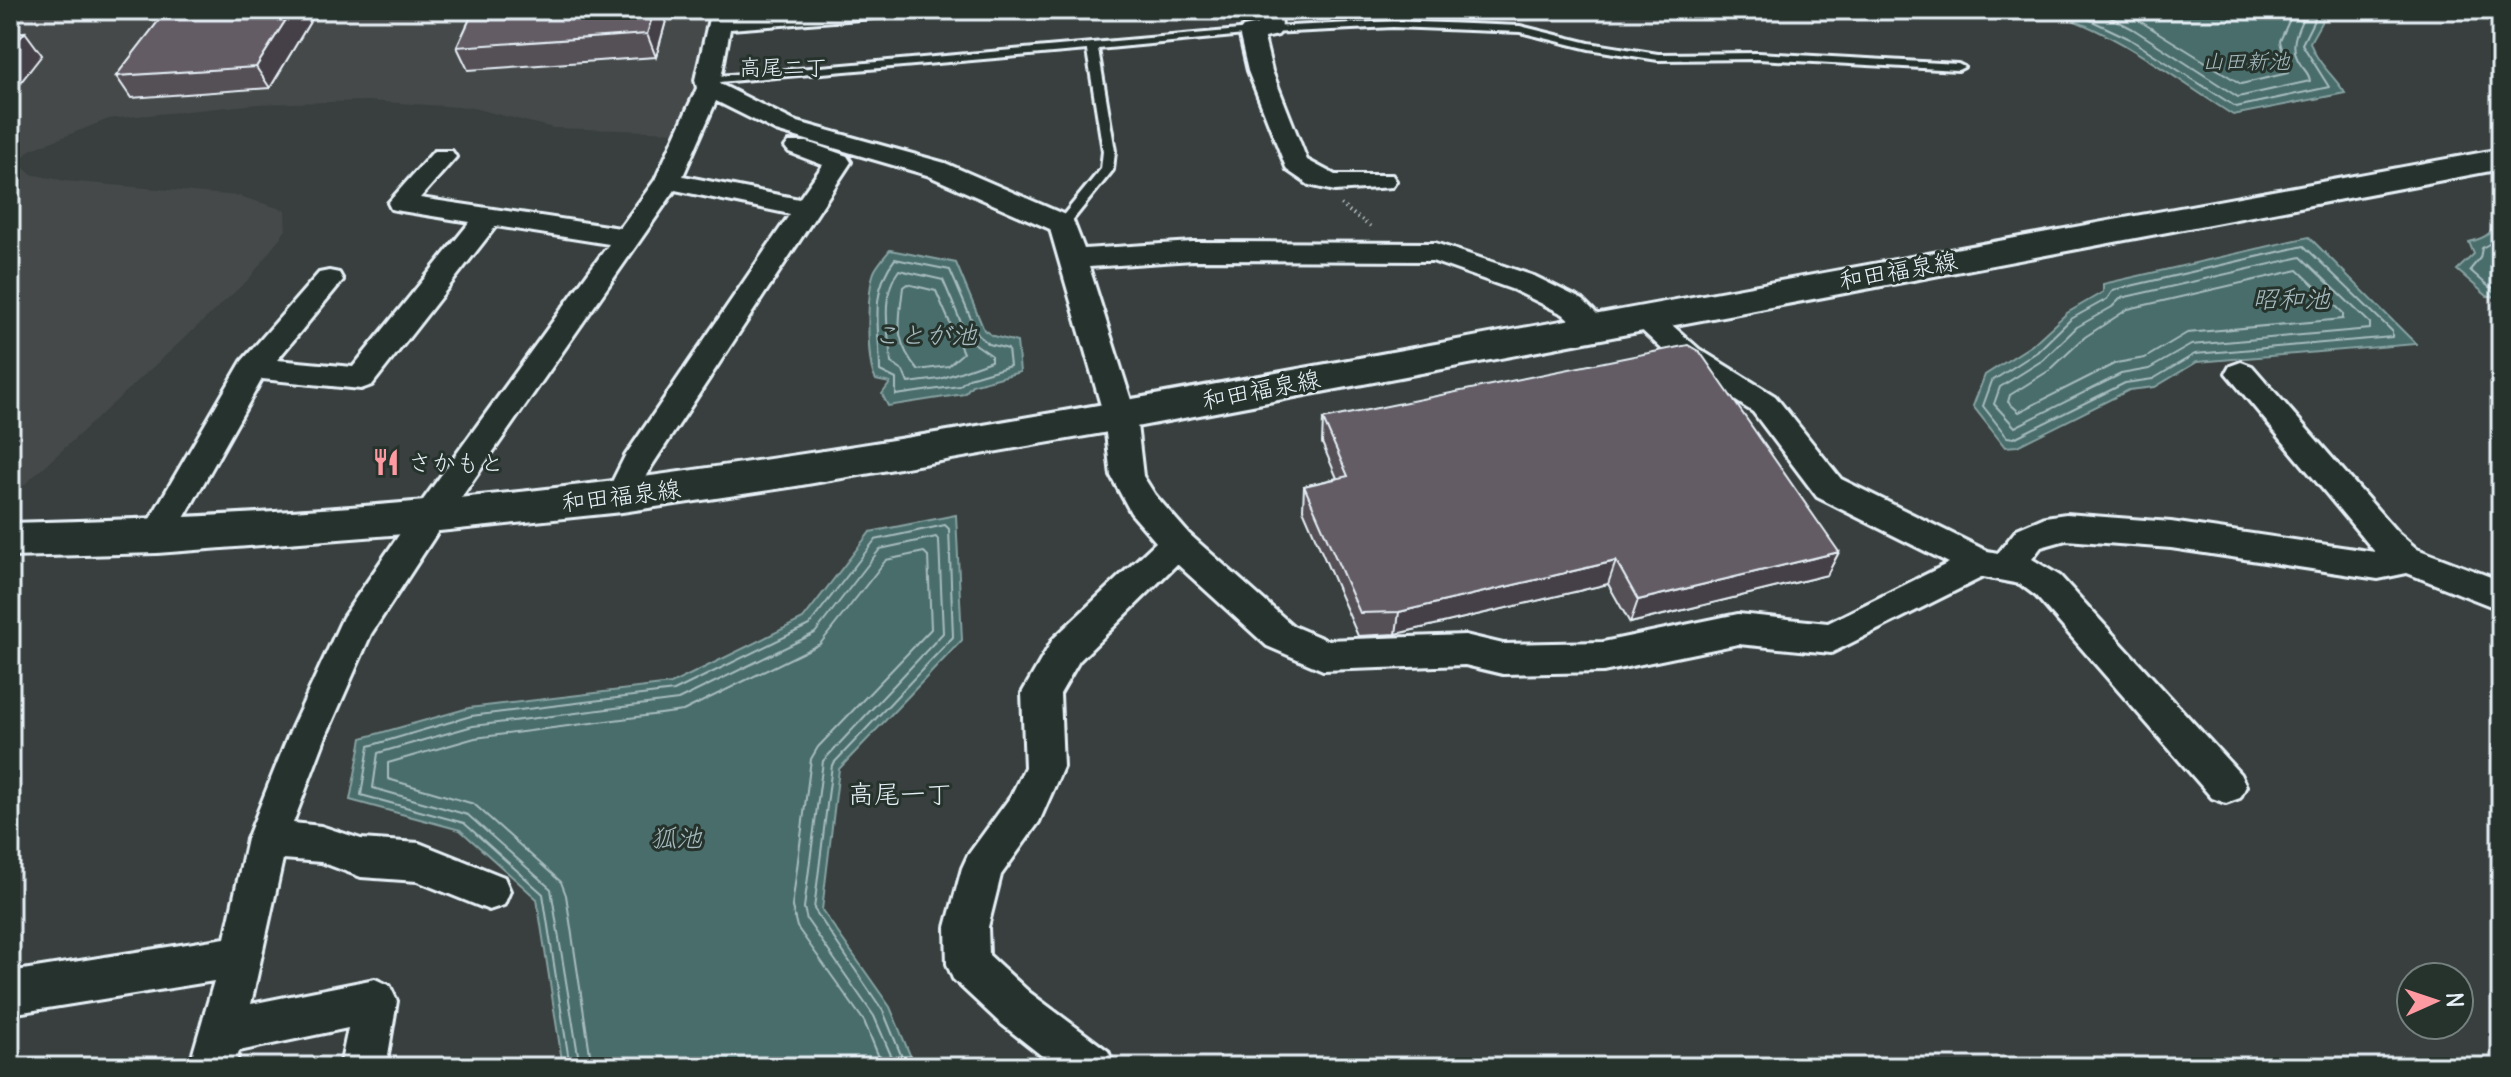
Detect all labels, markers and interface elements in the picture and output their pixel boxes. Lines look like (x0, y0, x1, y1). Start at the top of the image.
water label: 山田新池 (2202, 47, 2291, 75)
district label: 高尾二丁 (739, 53, 827, 81)
street label: 和田福泉線 (1836, 245, 1960, 295)
water label: 昭和池 (2252, 282, 2331, 315)
water label: ことが池 (873, 318, 978, 351)
street label: 和田福泉線 (1199, 363, 1323, 415)
restaurant icon: さかもと (371, 447, 401, 477)
place label: さかもと (408, 447, 504, 477)
street label: 和田福泉線 (560, 473, 682, 517)
district label: 高尾一丁 (848, 777, 952, 810)
water label: 狐池 (650, 821, 703, 854)
north arrow (2395, 961, 2475, 1041)
text: N (2441, 992, 2469, 1008)

